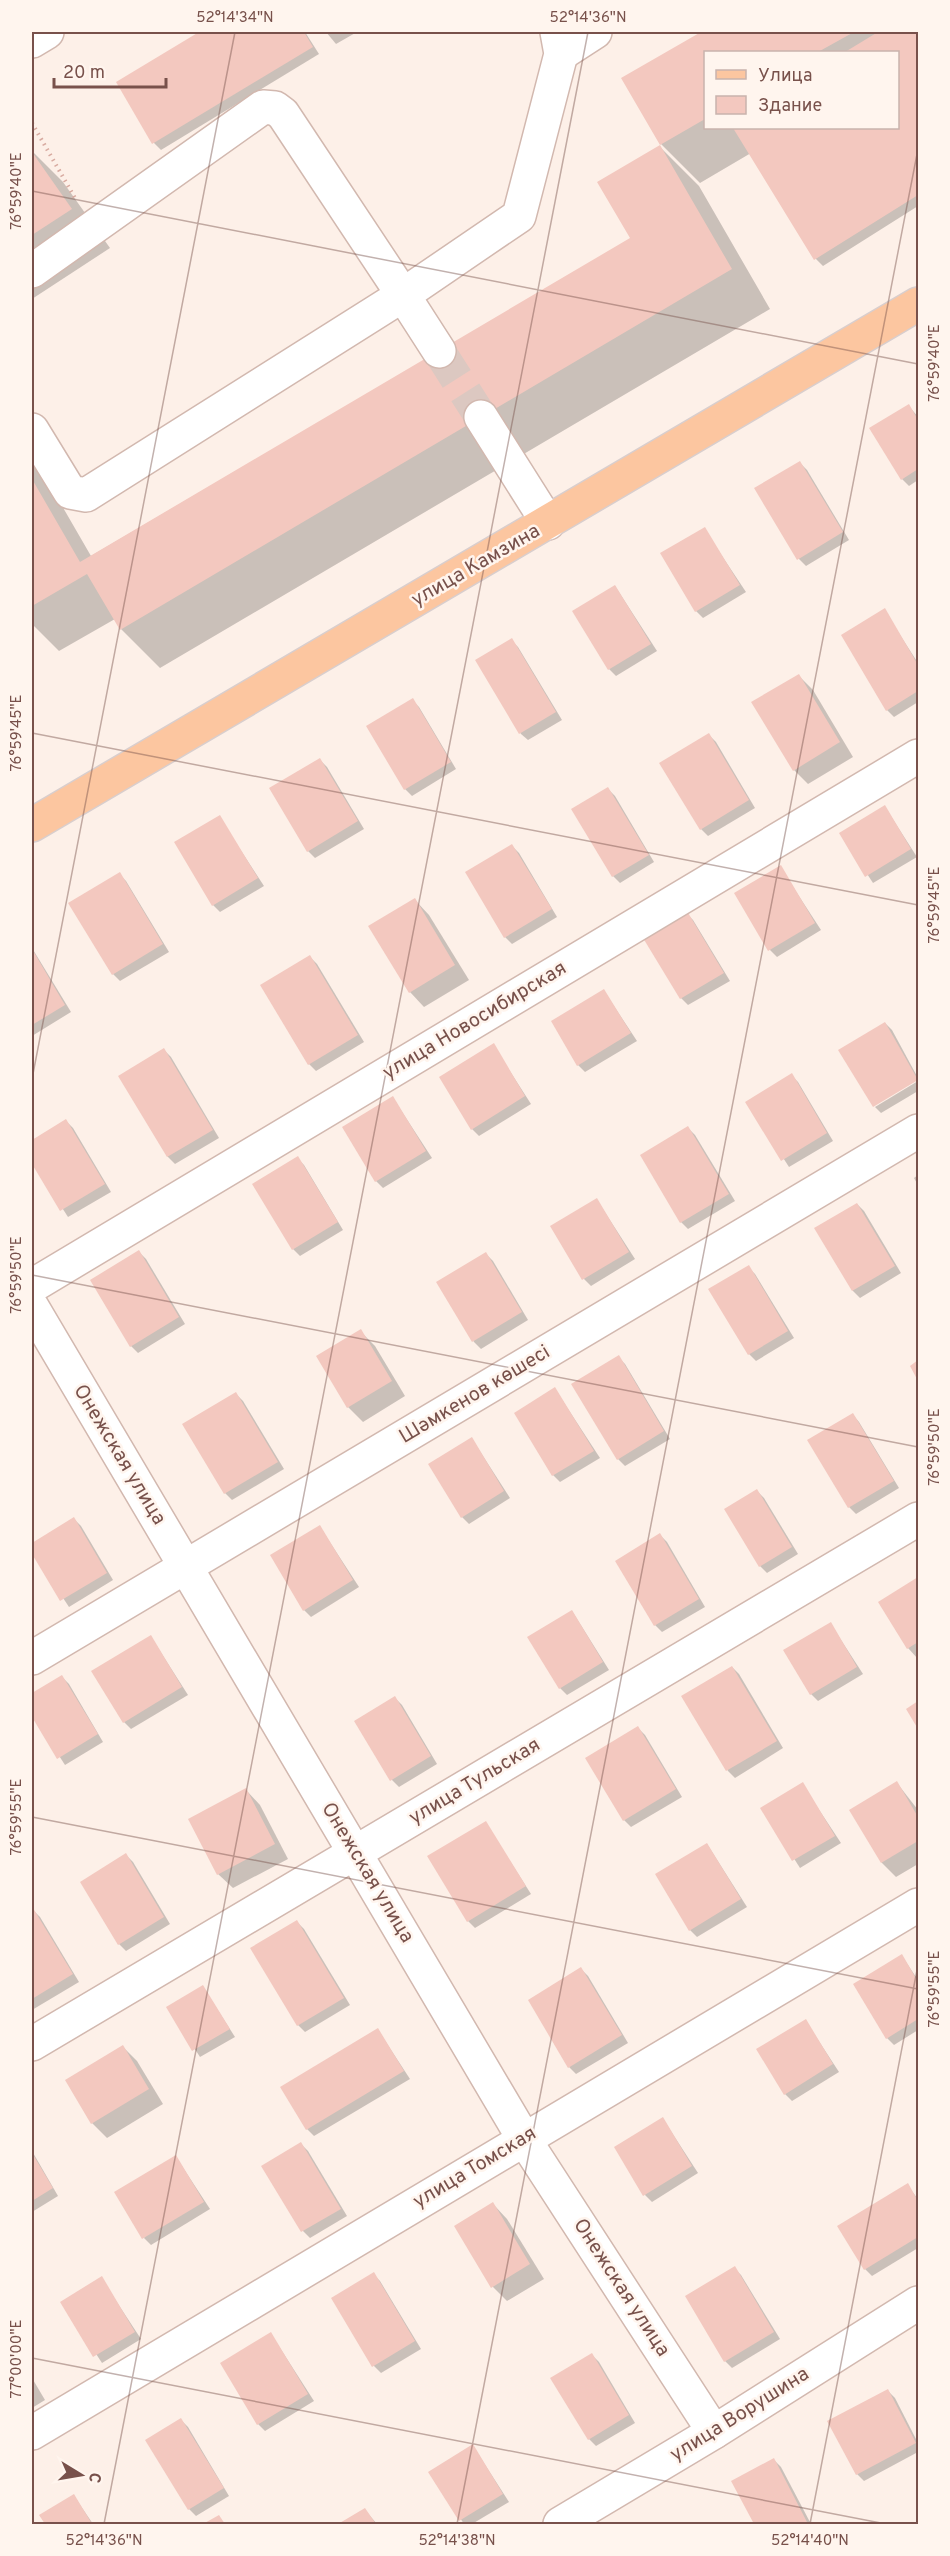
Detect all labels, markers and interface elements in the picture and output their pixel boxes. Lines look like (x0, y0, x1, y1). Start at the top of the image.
text: 52°14'34"N (196, 9, 274, 28)
text: 52°14'36"N (549, 9, 627, 28)
scale bar (54, 51, 166, 89)
legend (704, 51, 899, 129)
text: 20 m (63, 62, 105, 85)
text: Улица (758, 65, 812, 88)
text: Здание (758, 95, 822, 118)
text: 76°59'40"E (8, 152, 27, 230)
text: 76°59'40"E (926, 324, 945, 402)
street label: улица Камзина (407, 519, 545, 613)
text: 76°59'45"E (8, 694, 27, 772)
text: 76°59'45"E (926, 866, 945, 944)
street label: улица Новосибирская (378, 956, 572, 1086)
text: 76°59'50"E (8, 1236, 27, 1314)
street label: Шәмкенов көшесі (395, 1340, 555, 1450)
street label: Онежская улица (67, 1380, 171, 1530)
text: 76°59'50"E (926, 1408, 945, 1486)
street label: улица Тульская (405, 1733, 545, 1831)
text: 76°59'55"E (8, 1778, 27, 1856)
street label: Онежская улица (315, 1798, 419, 1948)
text: 76°59'55"E (926, 1950, 945, 2028)
street label: улица Томская (409, 2121, 541, 2215)
street label: Онежская улица (567, 2214, 675, 2362)
text: 77°00'00"E (8, 2320, 27, 2398)
street label: улица Ворушина (666, 2362, 814, 2468)
north arrow (51, 2445, 111, 2505)
text: С (83, 2471, 105, 2484)
text: 52°14'36"N (65, 2532, 143, 2551)
text: 52°14'38"N (418, 2532, 496, 2551)
text: 52°14'40"N (771, 2532, 849, 2551)

